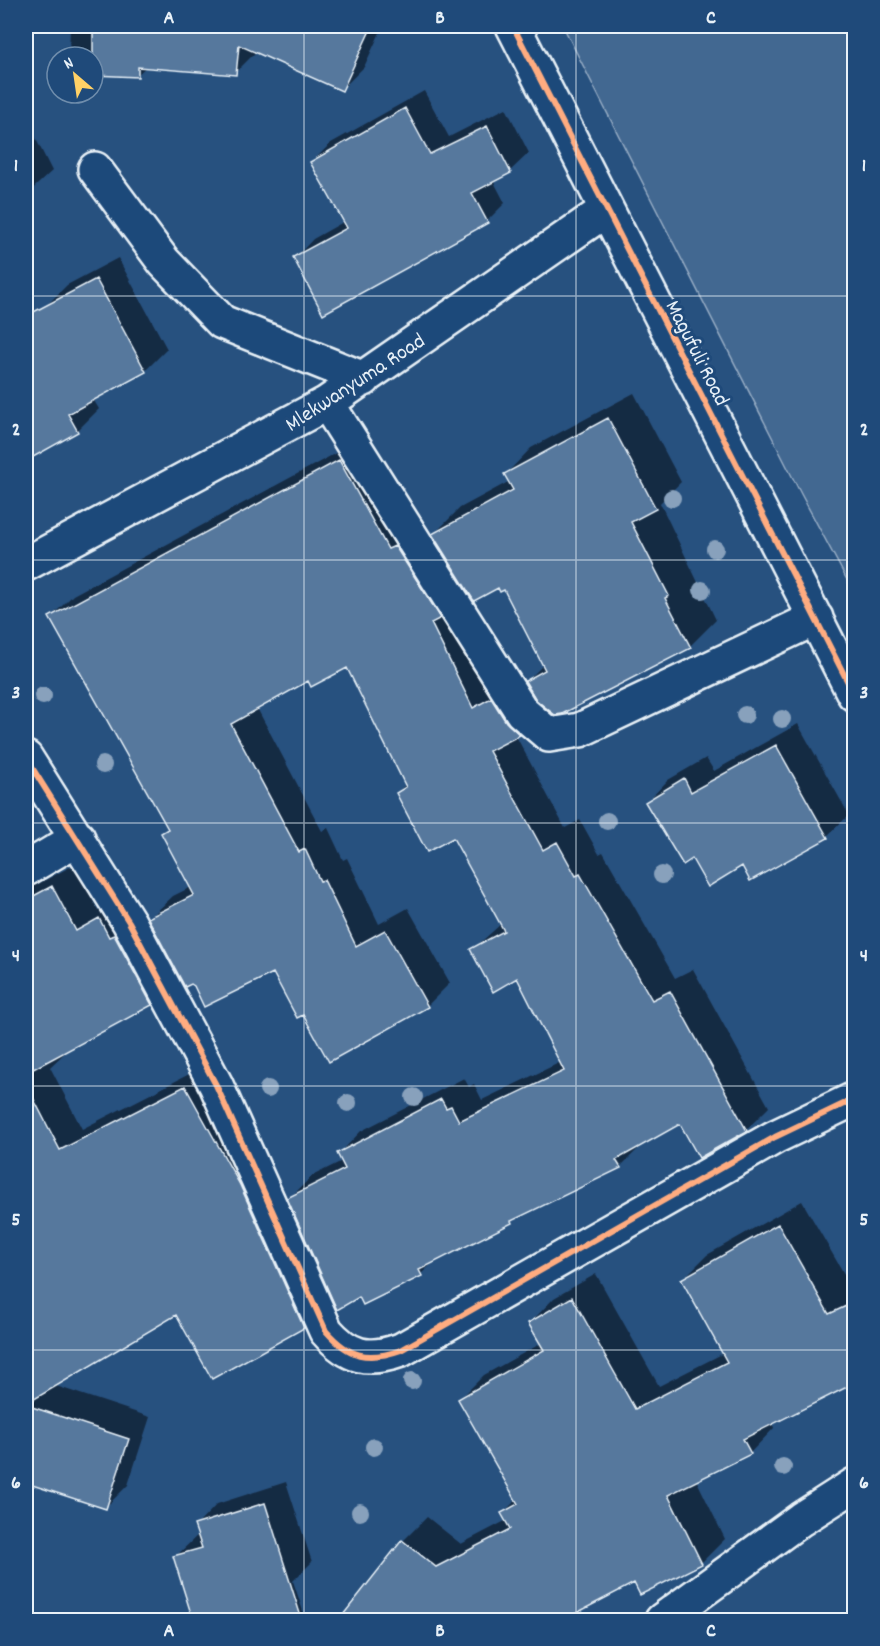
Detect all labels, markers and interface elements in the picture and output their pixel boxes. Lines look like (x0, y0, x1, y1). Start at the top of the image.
text: A (164, 5, 175, 33)
text: B (435, 5, 445, 33)
text: C (706, 5, 716, 33)
north arrow (45, 45, 105, 105)
text: N (60, 52, 78, 76)
text: 1 (14, 153, 18, 181)
text: 1 (862, 153, 866, 181)
street label: Magufuli Road (656, 295, 736, 412)
street label: Mlekwanyuma Road (280, 327, 432, 441)
text: 2 (12, 417, 20, 445)
text: 2 (860, 417, 868, 445)
text: 3 (12, 680, 20, 708)
text: 3 (860, 680, 868, 708)
text: 4 (12, 943, 20, 971)
text: 4 (860, 943, 868, 971)
text: 5 (11, 1207, 21, 1235)
text: 5 (859, 1207, 869, 1235)
text: 6 (11, 1470, 21, 1498)
text: 6 (859, 1470, 869, 1498)
text: A (164, 1618, 175, 1646)
text: B (435, 1618, 445, 1646)
text: C (706, 1618, 716, 1646)

